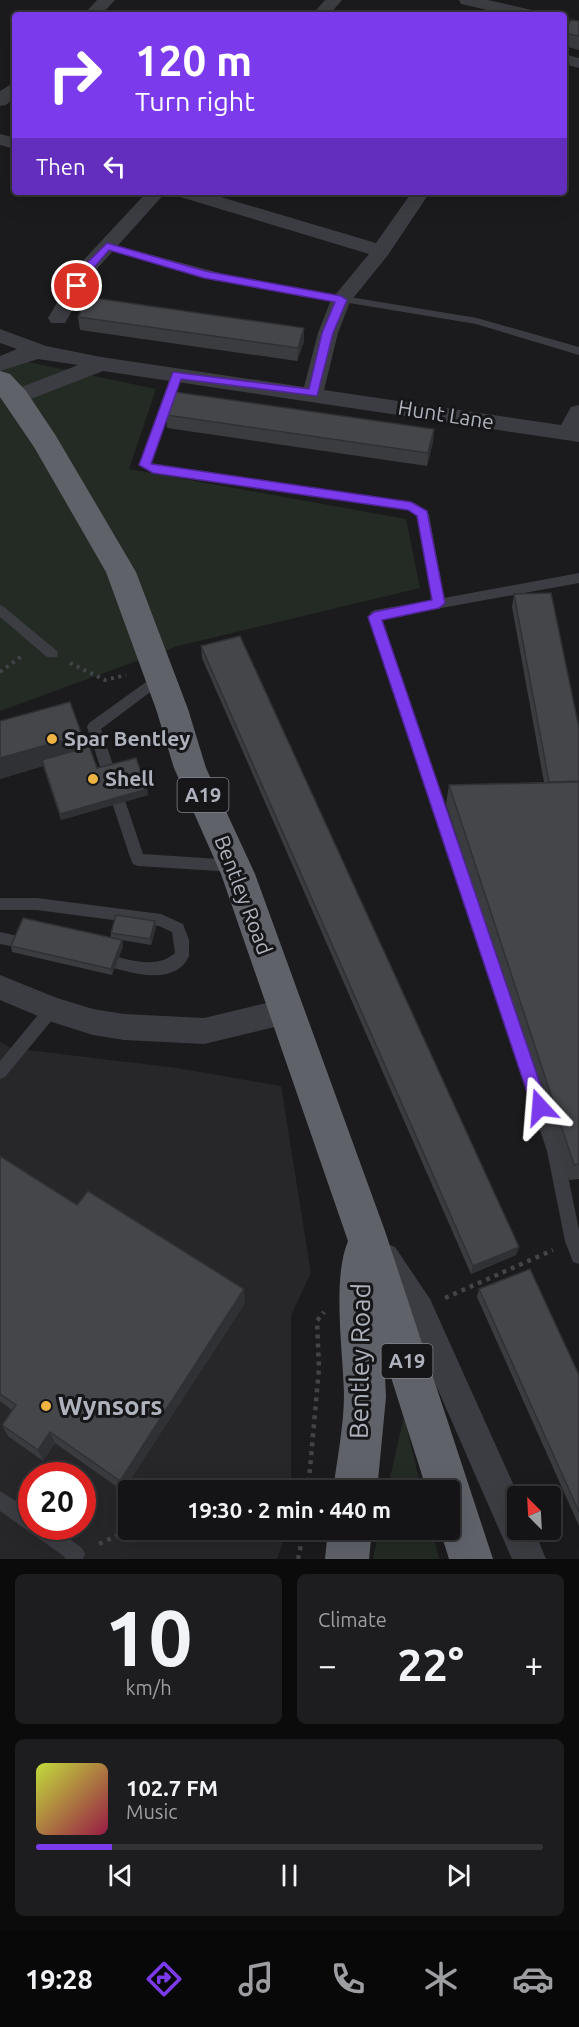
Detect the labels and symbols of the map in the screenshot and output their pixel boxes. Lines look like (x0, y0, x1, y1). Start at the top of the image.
pin (51, 260, 102, 311)
street label: Hunt Lane (396, 395, 496, 433)
place label: Spar Bentley (64, 726, 190, 750)
marker: Spar Bentley (45, 732, 59, 746)
place label: Shell (105, 766, 154, 790)
marker: Shell (86, 772, 100, 786)
road number: A19 (178, 778, 228, 812)
street label: Bentley Road (210, 832, 278, 958)
position arrow (508, 1075, 572, 1139)
street label: Bentley Road (344, 1283, 375, 1439)
road number: A19 (382, 1344, 432, 1378)
place label: Wynsors (58, 1391, 163, 1420)
marker: Wynsors (39, 1399, 53, 1413)
speed limit sign: 20 (18, 1462, 96, 1540)
north arrow (507, 1486, 561, 1540)

